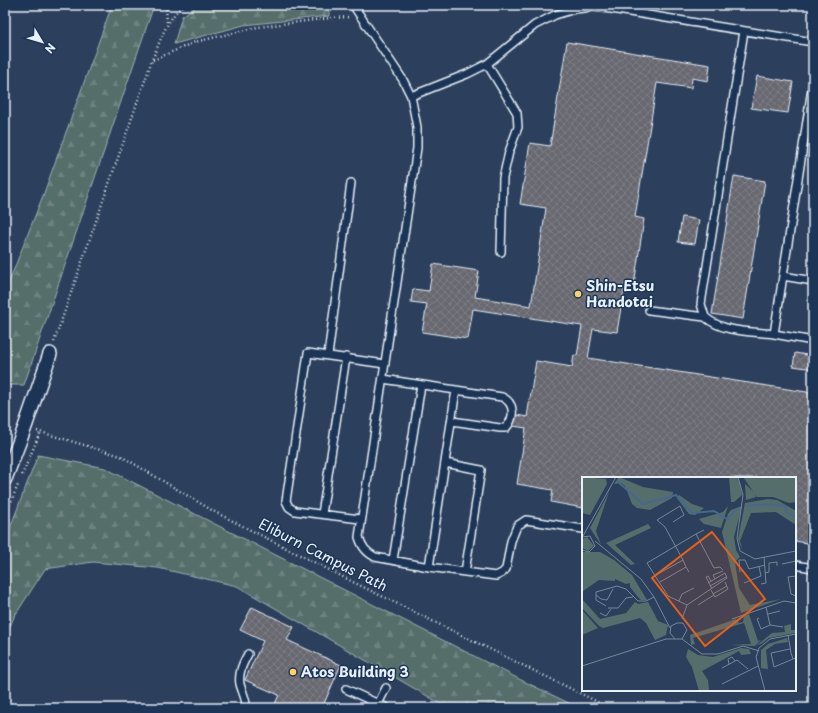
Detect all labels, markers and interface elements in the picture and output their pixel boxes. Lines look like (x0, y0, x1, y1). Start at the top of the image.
north arrow (22, 22, 62, 62)
text: N (41, 40, 60, 57)
place label: Shin-Etsu Handotai (586, 275, 654, 312)
marker: Shin-Etsu Handotai (573, 289, 583, 299)
inset map (582, 477, 796, 691)
street label: Eliburn Campus Path (255, 513, 391, 596)
place label: Atos Building 3 (301, 661, 409, 682)
marker: Atos Building 3 (288, 667, 298, 677)

